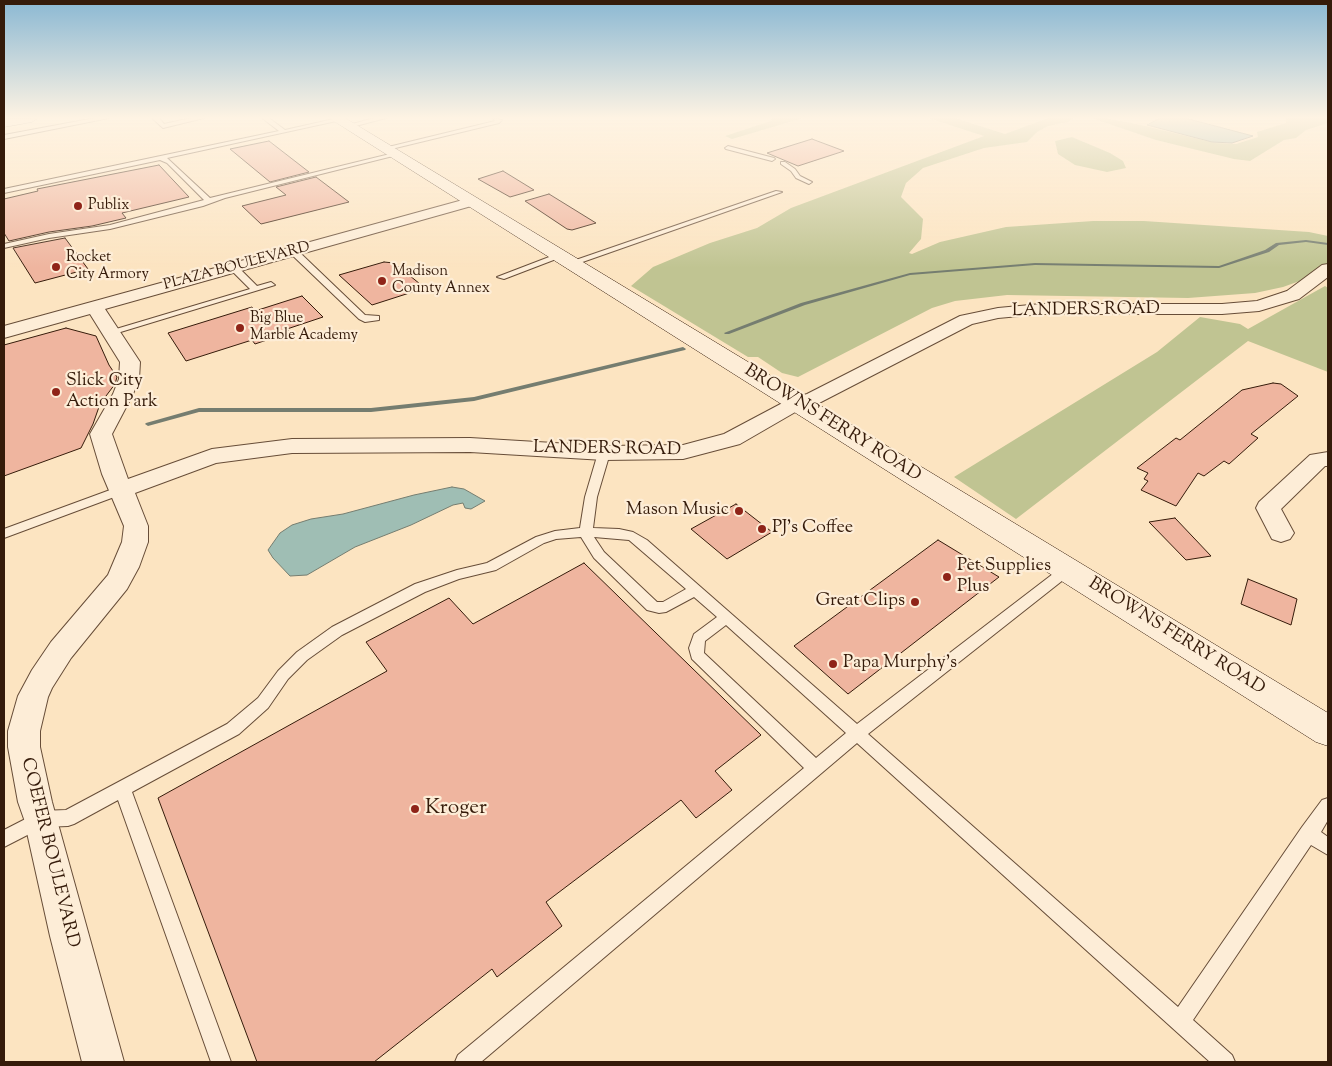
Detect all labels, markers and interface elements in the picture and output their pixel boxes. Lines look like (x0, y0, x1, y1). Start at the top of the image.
place label: Publix (88, 197, 130, 215)
marker: Publix (72, 200, 84, 212)
street label: PLAZA BOULEVARD (162, 239, 312, 295)
place label: Rocket City Armory (66, 249, 149, 284)
marker: Rocket City Armory (50, 261, 62, 273)
place label: Madison County Annex (392, 263, 490, 298)
marker: Madison County Annex (376, 275, 388, 287)
street label: LANDERS ROAD (1012, 299, 1160, 323)
place label: Big Blue Marble Academy (250, 310, 358, 345)
marker: Big Blue Marble Academy (234, 322, 246, 334)
street label: BROWNS FERRY ROAD (740, 361, 924, 487)
place label: Slick City Action Park (66, 371, 158, 414)
marker: Slick City Action Park (50, 386, 62, 398)
street label: LANDERS ROAD (533, 438, 681, 462)
place label: Mason Music (626, 500, 729, 522)
marker: Mason Music (733, 505, 745, 517)
place label: PJ's Coffee (772, 518, 853, 540)
marker: PJ's Coffee (756, 523, 768, 535)
place label: Pet Supplies Plus (957, 556, 1051, 598)
marker: Pet Supplies Plus (941, 571, 953, 583)
street label: BROWNS FERRY ROAD (1084, 574, 1268, 700)
place label: Great Clips (815, 591, 905, 613)
marker: Great Clips (909, 596, 921, 608)
place label: Papa Murphy's (843, 653, 957, 675)
marker: Papa Murphy's (827, 658, 839, 670)
street label: COEFER BOULEVARD (15, 756, 83, 950)
place label: Kroger (425, 796, 487, 822)
marker: Kroger (409, 803, 421, 815)

